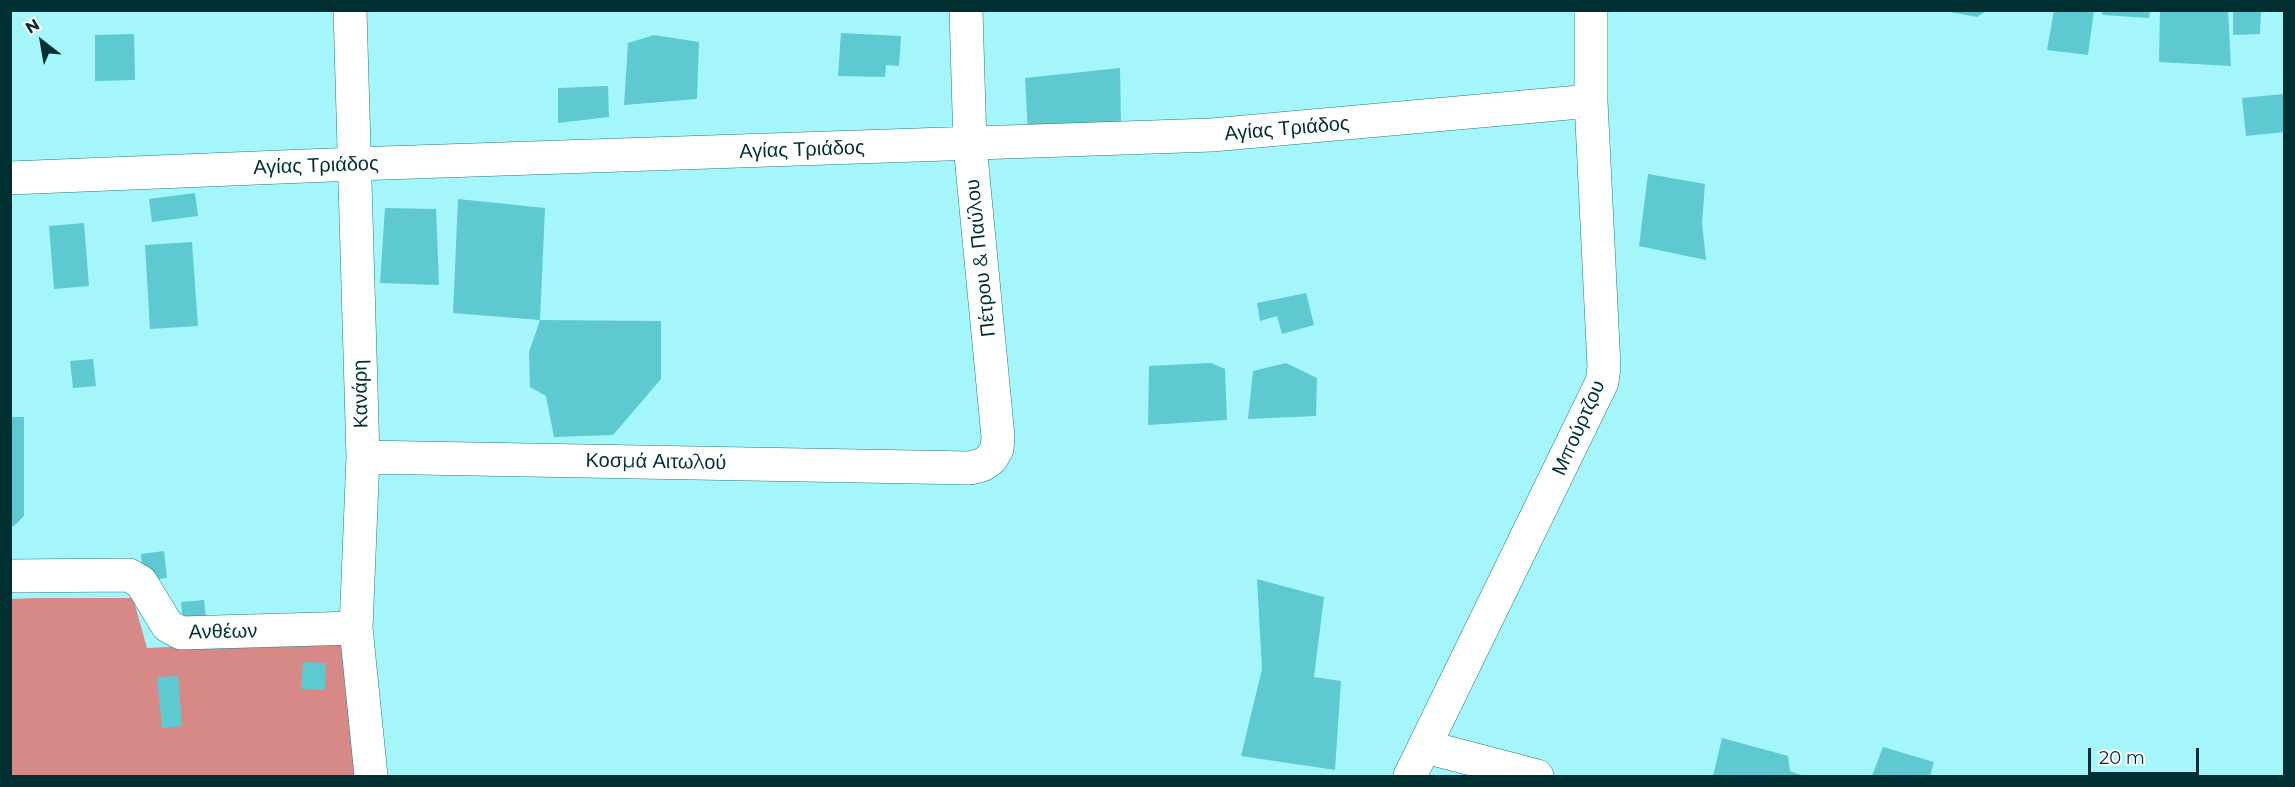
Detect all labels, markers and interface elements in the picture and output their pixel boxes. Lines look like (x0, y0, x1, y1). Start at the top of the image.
north arrow (12, 12, 72, 72)
text: N (22, 15, 43, 38)
street label: Αγίας Τριάδος (1224, 112, 1350, 146)
street label: Αγίας Τριάδος (739, 136, 865, 164)
street label: Αγίας Τριάδος (253, 152, 379, 180)
street label: Πέτρου & Παύλου (961, 178, 1001, 338)
street label: Κανάρη (348, 359, 374, 429)
street label: Μπούρτζου (1547, 377, 1611, 479)
street label: Κοσμά Αιτωλού (585, 449, 727, 475)
street label: Ανθέων (188, 619, 258, 645)
scale bar (2091, 736, 2202, 774)
text: 20 m (2099, 747, 2145, 769)

